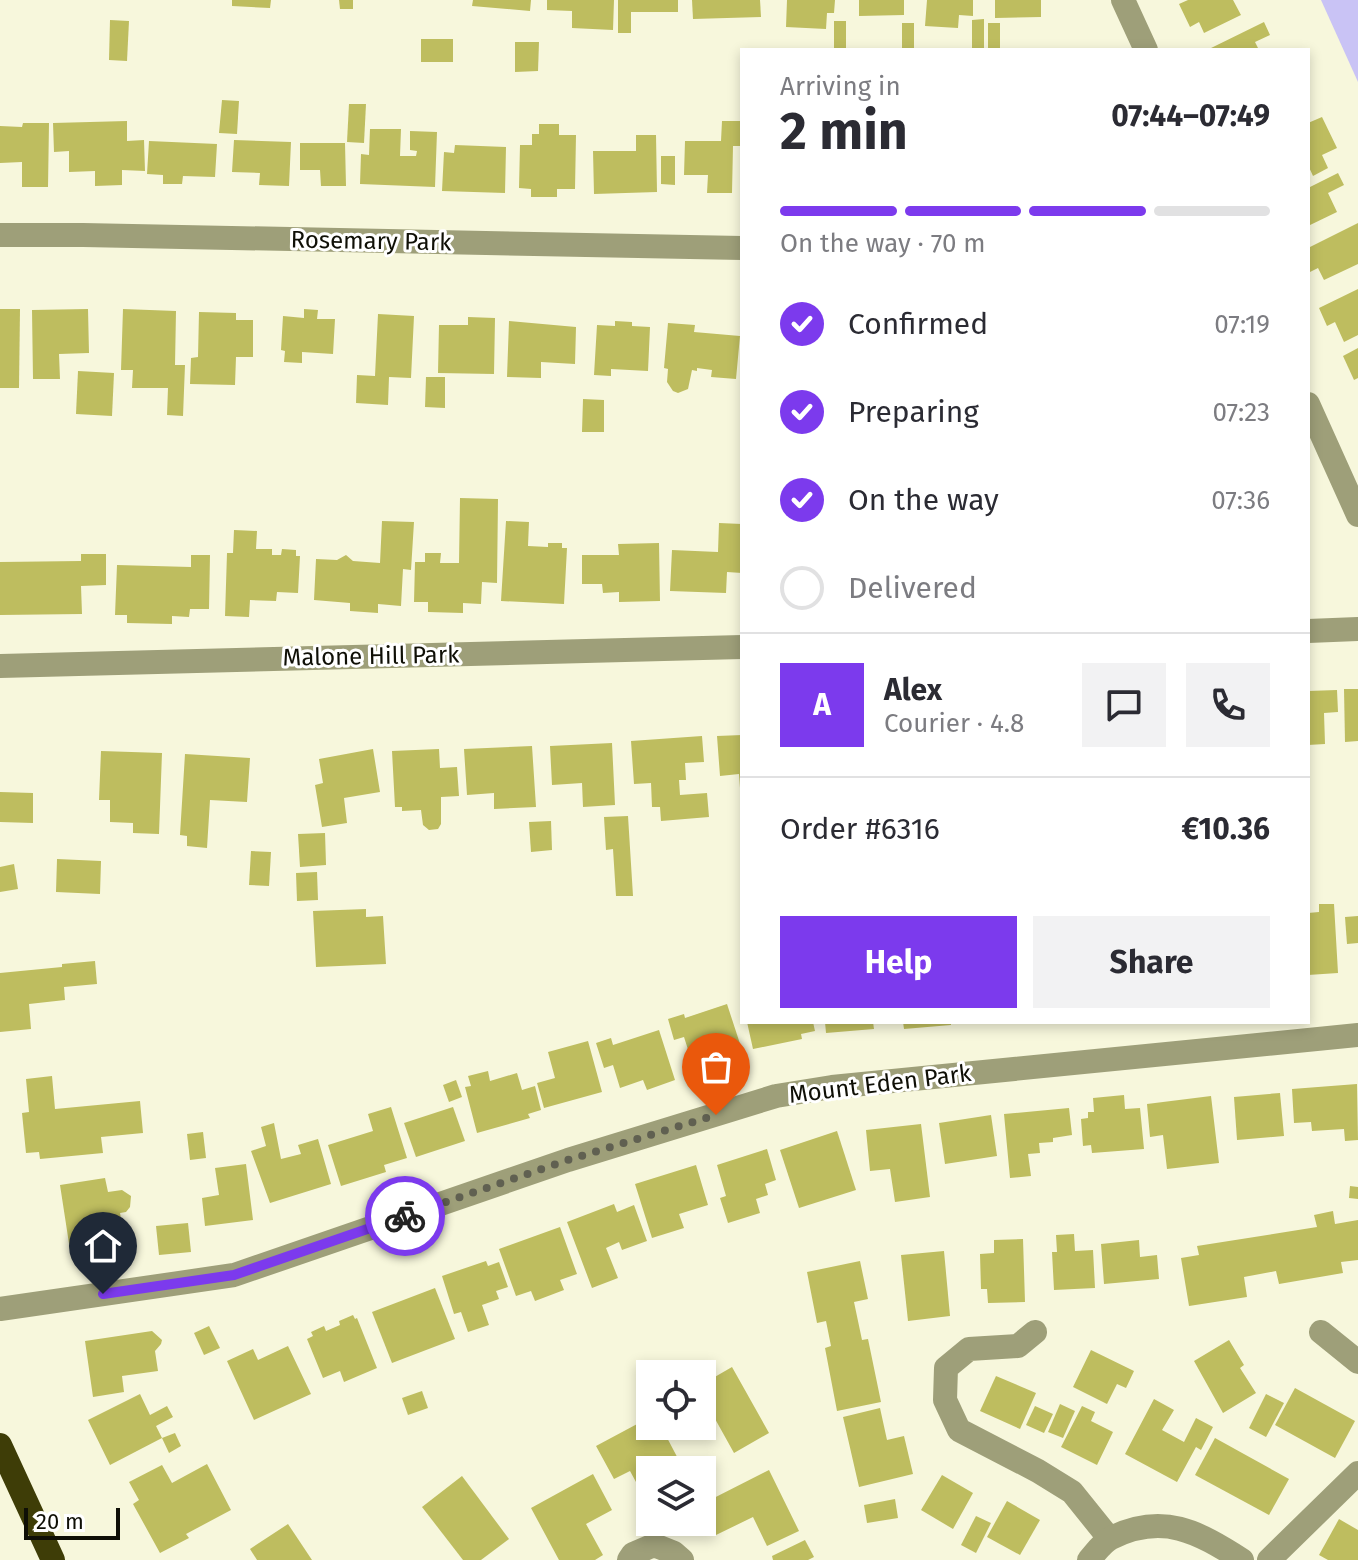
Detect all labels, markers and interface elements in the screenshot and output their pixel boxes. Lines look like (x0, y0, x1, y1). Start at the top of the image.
text: Arriving in (780, 71, 901, 102)
text: 07:44–07:49 (1111, 98, 1270, 134)
text: 2 min (780, 100, 908, 163)
street label: Rosemary Park (290, 226, 452, 256)
text: On the way · 70 m (780, 228, 986, 259)
icon: check (780, 302, 824, 346)
text: Confirmed (848, 306, 988, 342)
text: 07:19 (1214, 309, 1270, 340)
icon: check (780, 390, 824, 434)
text: Preparing (848, 394, 979, 430)
text: 07:23 (1213, 397, 1270, 428)
icon: check (780, 478, 824, 522)
text: On the way (848, 482, 999, 518)
text: 07:36 (1211, 485, 1270, 516)
text: Delivered (848, 570, 977, 606)
street label: Malone Hill Park (282, 640, 460, 672)
button: chat (1082, 663, 1166, 747)
button: phone (1186, 663, 1270, 747)
text: Alex (884, 672, 942, 708)
text: A (813, 687, 831, 723)
text: Courier · 4.8 (884, 708, 1024, 739)
text: Order #6316 (780, 811, 940, 847)
text: €10.36 (1182, 811, 1270, 847)
button: Help (780, 916, 1017, 1008)
button: Share (1033, 916, 1270, 1008)
pin (682, 1033, 750, 1115)
icon: bag (694, 1045, 738, 1089)
street label: Mount Eden Park (787, 1059, 973, 1109)
courier (365, 1176, 445, 1256)
icon: bike (383, 1194, 427, 1238)
pin (69, 1212, 137, 1294)
icon: home (81, 1224, 125, 1268)
map controls (636, 1360, 716, 1536)
button: locate (636, 1360, 716, 1440)
button: layers (636, 1456, 716, 1536)
scale bar (24, 1504, 120, 1540)
text: 20 m (36, 1508, 84, 1535)

